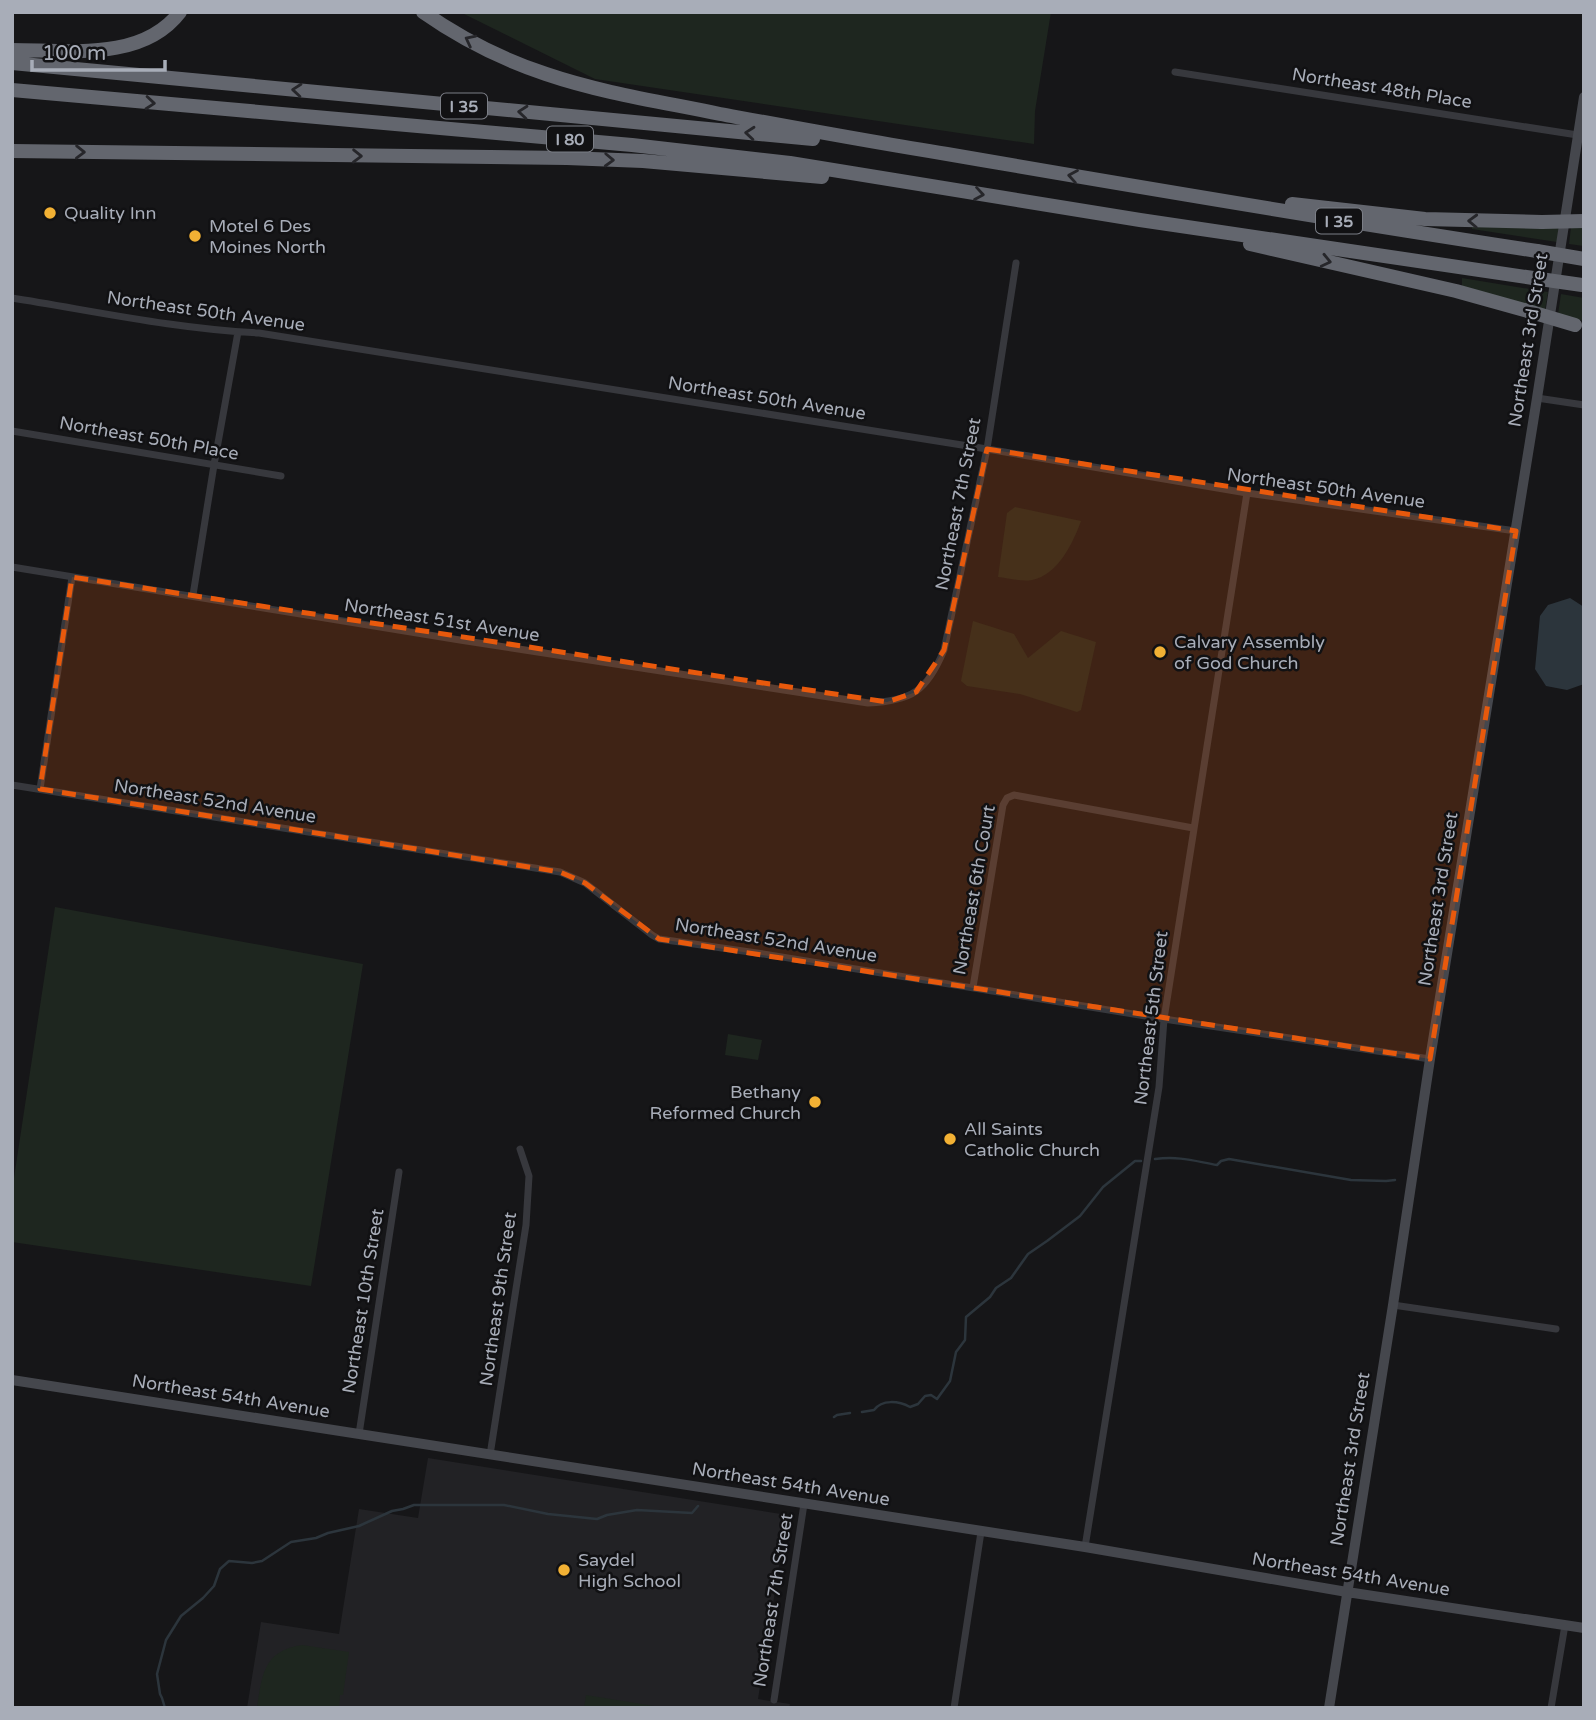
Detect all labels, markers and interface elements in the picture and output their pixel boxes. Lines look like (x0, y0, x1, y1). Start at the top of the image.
scale bar (32, 28, 164, 72)
one-way arrow (465, 34, 477, 48)
text: 100 m (42, 41, 106, 66)
street label: Northeast 48th Place (1291, 63, 1473, 113)
one-way arrow (291, 83, 302, 98)
road number: I 35 (441, 94, 487, 118)
one-way arrow (145, 95, 156, 110)
one-way arrow (517, 105, 528, 120)
one-way arrow (744, 126, 755, 141)
road number: I 80 (547, 127, 593, 152)
one-way arrow (76, 144, 86, 160)
one-way arrow (352, 148, 363, 163)
one-way arrow (604, 152, 615, 167)
one-way arrow (1067, 169, 1079, 184)
one-way arrow (973, 186, 985, 201)
place label: Quality Inn (64, 202, 157, 224)
marker: Quality Inn (42, 205, 58, 221)
road number: I 35 (1316, 209, 1362, 234)
one-way arrow (1468, 213, 1479, 228)
place label: Motel 6 Des Moines North (209, 215, 326, 258)
marker: Motel 6 Des Moines North (187, 228, 203, 244)
street label: Northeast 3rd Street (1503, 251, 1553, 428)
one-way arrow (1320, 253, 1332, 268)
street label: Northeast 50th Avenue (106, 286, 306, 336)
street label: Northeast 50th Avenue (667, 372, 867, 424)
street label: Northeast 50th Place (58, 411, 240, 465)
street label: Northeast 7th Street (930, 416, 986, 592)
street label: Northeast 50th Avenue (1226, 463, 1426, 513)
street label: Northeast 51st Avenue (343, 594, 541, 646)
place label: Calvary Assembly of God Church (1174, 631, 1325, 674)
marker: Calvary Assembly of God Church (1152, 644, 1168, 660)
street label: Northeast 52nd Avenue (112, 774, 318, 828)
street label: Northeast 6th Court (948, 803, 1000, 977)
street label: Northeast 3rd Street (1413, 810, 1463, 987)
street label: Northeast 52nd Avenue (673, 913, 879, 967)
street label: Northeast 5th Street (1129, 929, 1173, 1106)
place label: Bethany Reformed Church (650, 1081, 801, 1124)
marker: Bethany Reformed Church (807, 1094, 823, 1110)
place label: All Saints Catholic Church (964, 1118, 1100, 1161)
marker: All Saints Catholic Church (942, 1131, 958, 1147)
street label: Northeast 10th Street (338, 1207, 389, 1395)
street label: Northeast 9th Street (475, 1210, 521, 1387)
street label: Northeast 54th Avenue (131, 1370, 331, 1422)
street label: Northeast 3rd Street (1325, 1370, 1375, 1547)
street label: Northeast 54th Avenue (691, 1458, 891, 1510)
street label: Northeast 7th Street (748, 1511, 798, 1688)
street label: Northeast 54th Avenue (1251, 1548, 1451, 1600)
place label: Saydel High School (578, 1549, 681, 1592)
marker: Saydel High School (556, 1562, 572, 1578)

